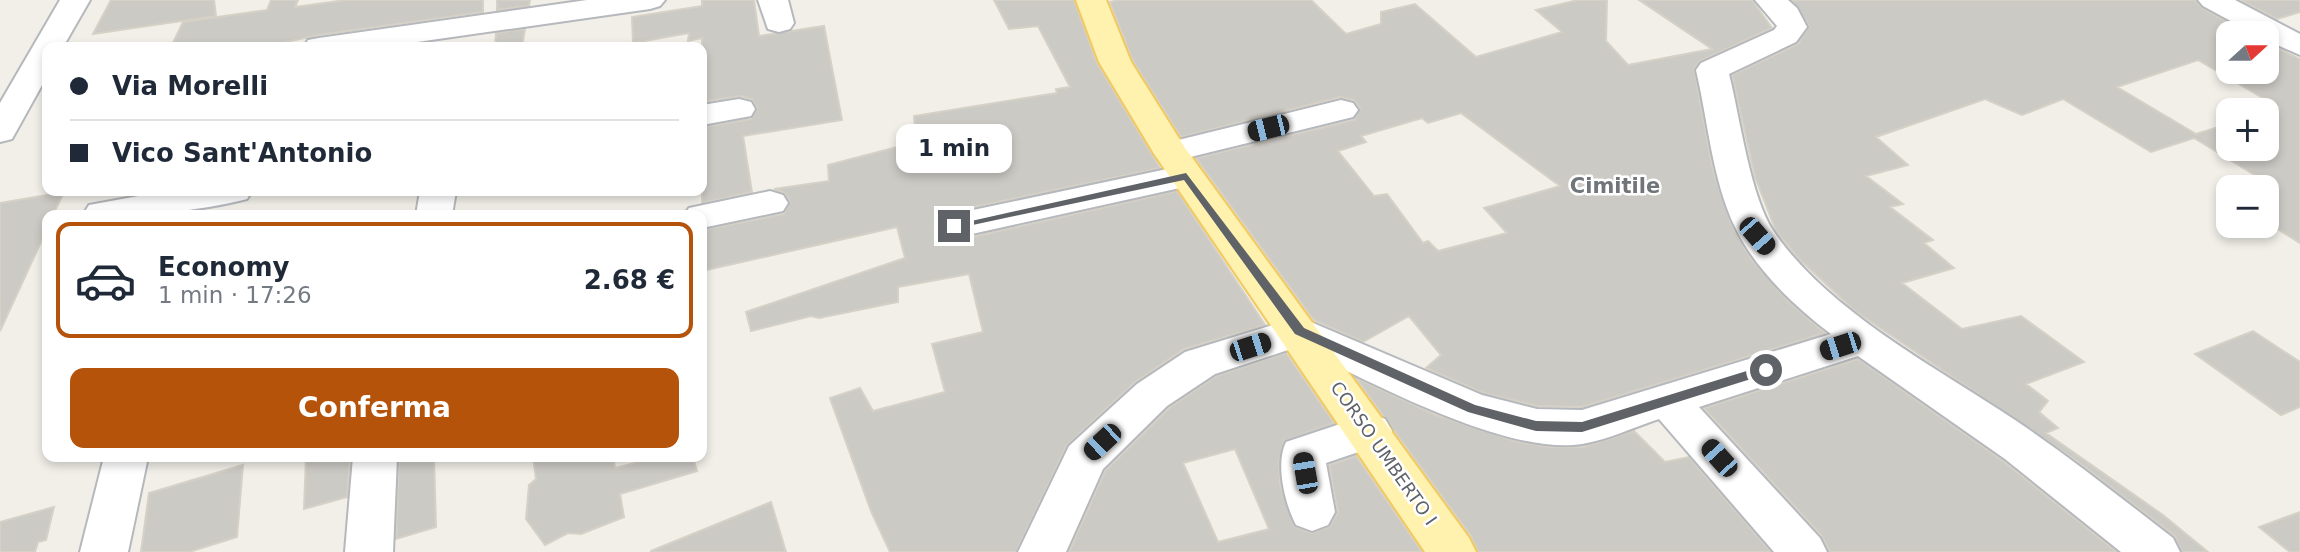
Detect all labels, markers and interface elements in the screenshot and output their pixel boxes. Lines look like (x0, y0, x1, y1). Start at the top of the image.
north arrow (2216, 21, 2278, 84)
map controls (2216, 21, 2279, 238)
text: Via Morelli (112, 71, 268, 101)
button: + (2216, 98, 2279, 161)
car (1246, 113, 1291, 143)
callout: 1 min (896, 124, 1012, 174)
text: 1 min (918, 135, 990, 161)
text: Vico Sant'Antonio (112, 138, 372, 168)
district label: Cimitile (1570, 174, 1660, 198)
button: − (2216, 175, 2279, 238)
route end (938, 210, 970, 242)
car (1736, 213, 1779, 259)
icon: car (74, 249, 137, 312)
text: Economy (158, 252, 289, 282)
text: 2.68 € (584, 265, 675, 295)
text: 1 min · 17:26 (158, 282, 312, 308)
car (1817, 330, 1864, 362)
car (1227, 331, 1274, 363)
route start (1750, 354, 1782, 386)
button: Conferma (70, 368, 679, 448)
street label: CORSO UMBERTO I (1327, 377, 1441, 529)
car (1080, 420, 1125, 464)
car (1698, 435, 1741, 481)
car (1292, 450, 1319, 496)

